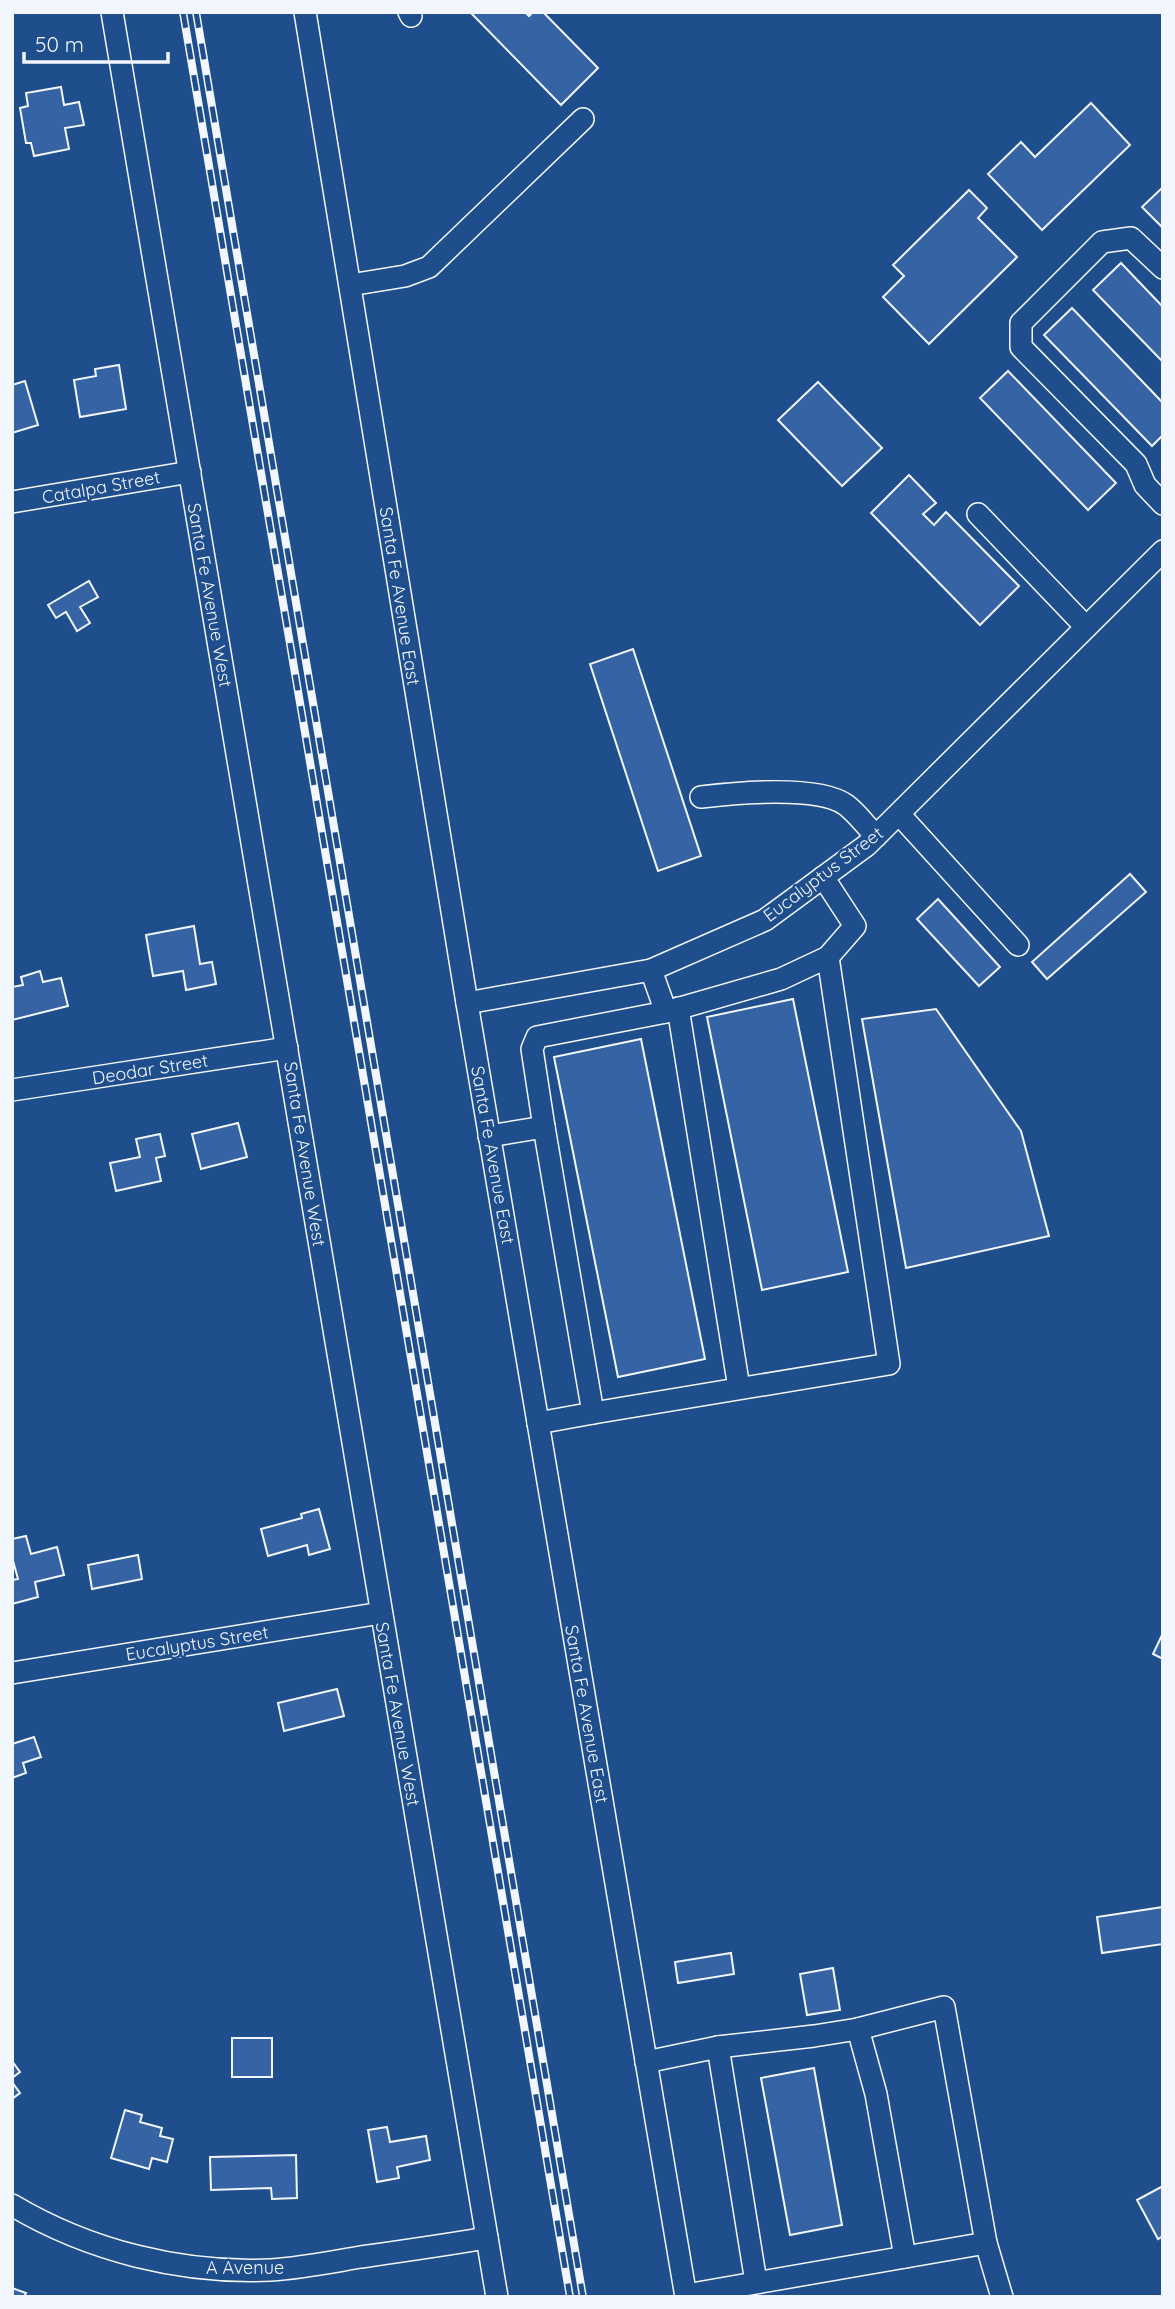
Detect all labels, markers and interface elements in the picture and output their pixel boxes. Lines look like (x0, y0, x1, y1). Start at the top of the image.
scale bar (24, 21, 168, 65)
text: 50 m (35, 31, 84, 57)
street label: Catalpa Street (40, 465, 162, 509)
street label: Santa Fe Avenue West (182, 501, 238, 689)
street label: Santa Fe Avenue East (375, 505, 425, 687)
street label: Eucalyptus Street (758, 821, 888, 927)
street label: Deodar Street (90, 1048, 210, 1090)
street label: Santa Fe Avenue West (279, 1060, 331, 1248)
street label: Santa Fe Avenue East (466, 1064, 520, 1246)
street label: Eucalyptus Street (124, 1620, 270, 1666)
street label: Santa Fe Avenue West (370, 1620, 426, 1808)
street label: Santa Fe Avenue East (560, 1623, 614, 1805)
street label: A Avenue (206, 2256, 284, 2279)

